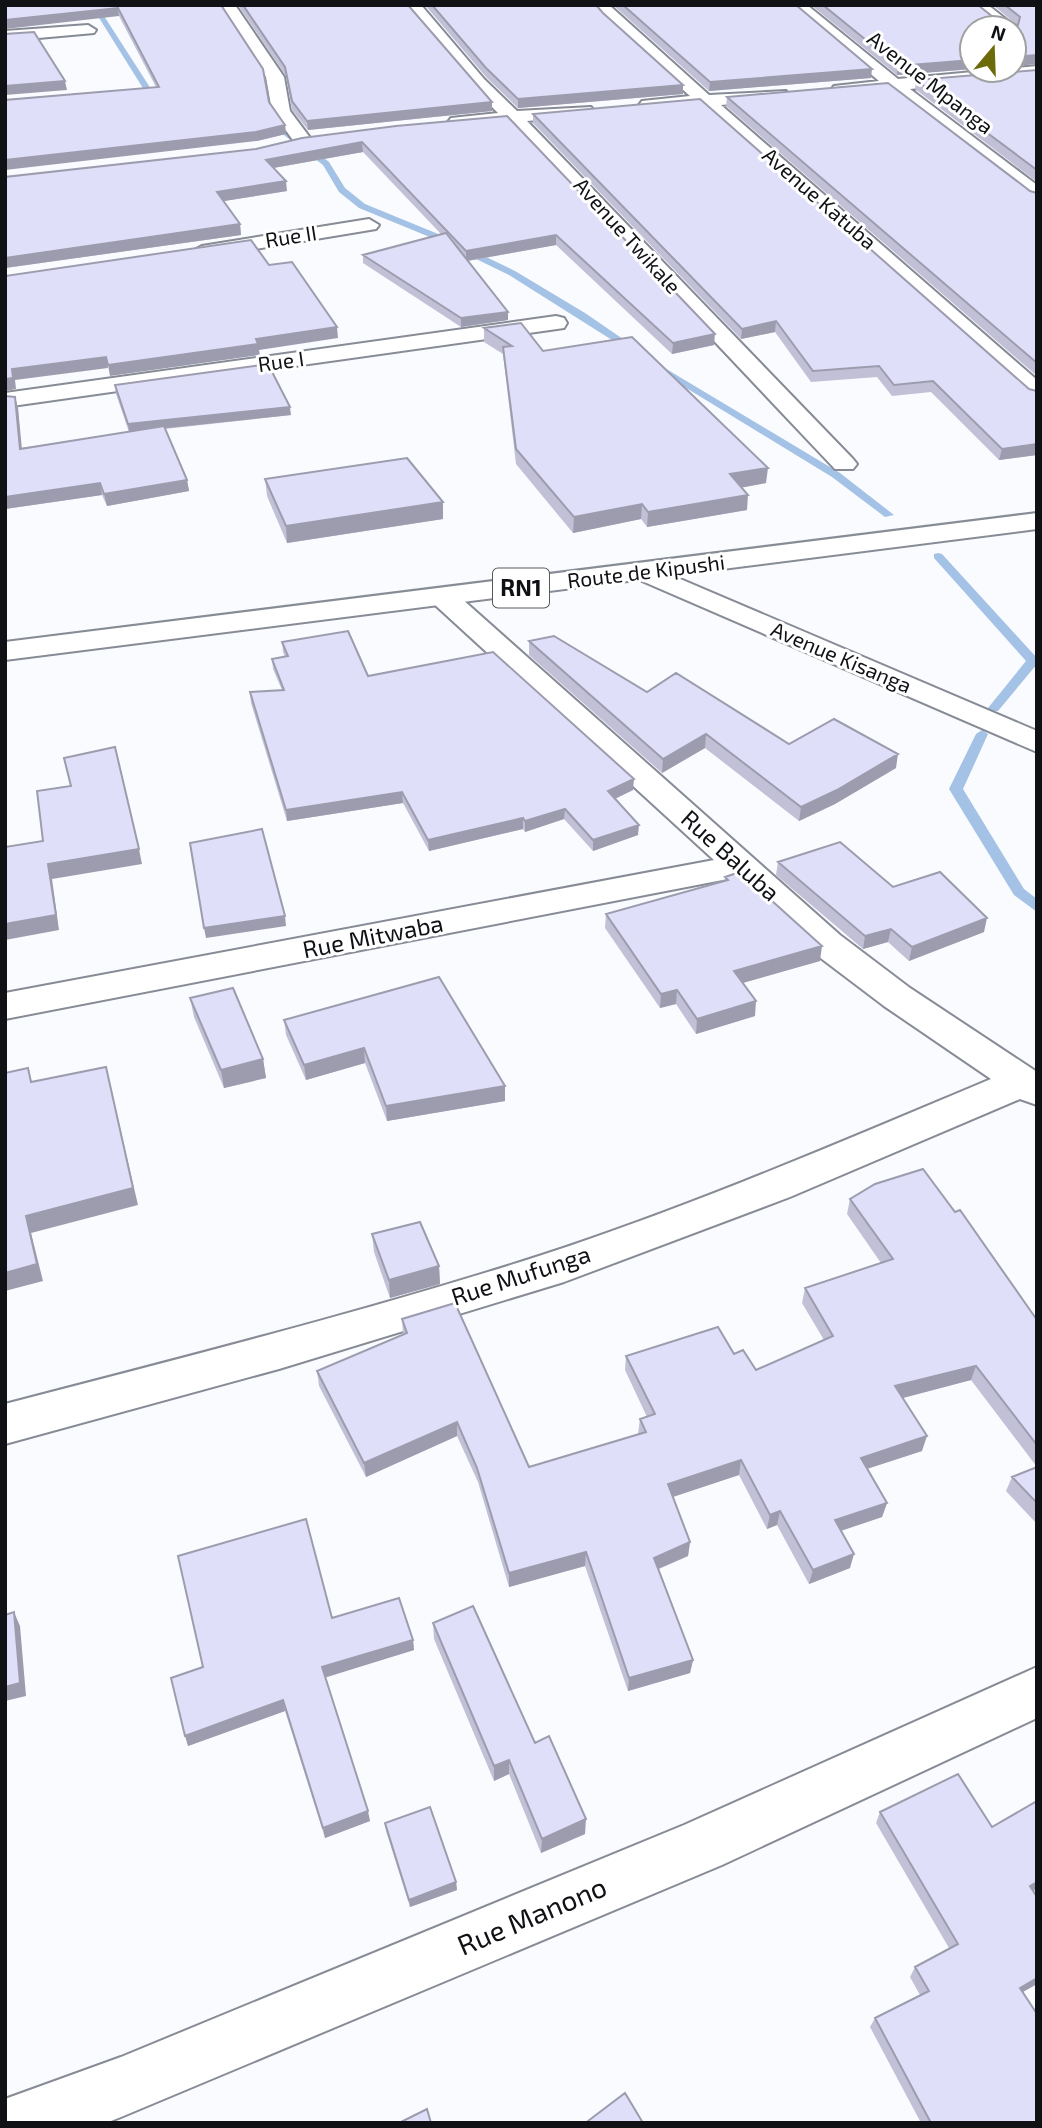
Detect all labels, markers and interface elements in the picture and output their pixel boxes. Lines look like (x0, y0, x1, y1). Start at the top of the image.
north arrow (958, 14, 1028, 84)
text: N (988, 19, 1009, 46)
street label: Avenue Mpanga (863, 25, 999, 139)
street label: Avenue Katuba (758, 142, 882, 254)
street label: Avenue Twikale (569, 172, 687, 298)
street label: Rue II (263, 219, 318, 252)
street label: Rue I (256, 345, 306, 376)
street label: Route de Kipushi (566, 548, 726, 593)
road number: RN1 (493, 568, 549, 608)
street label: Avenue Kisanga (768, 616, 916, 697)
street label: Rue Baluba (676, 803, 786, 907)
street label: Rue Mitwaba (300, 908, 445, 963)
street label: Rue Mufunga (447, 1238, 594, 1311)
street label: Rue Manono (452, 1868, 611, 1962)

